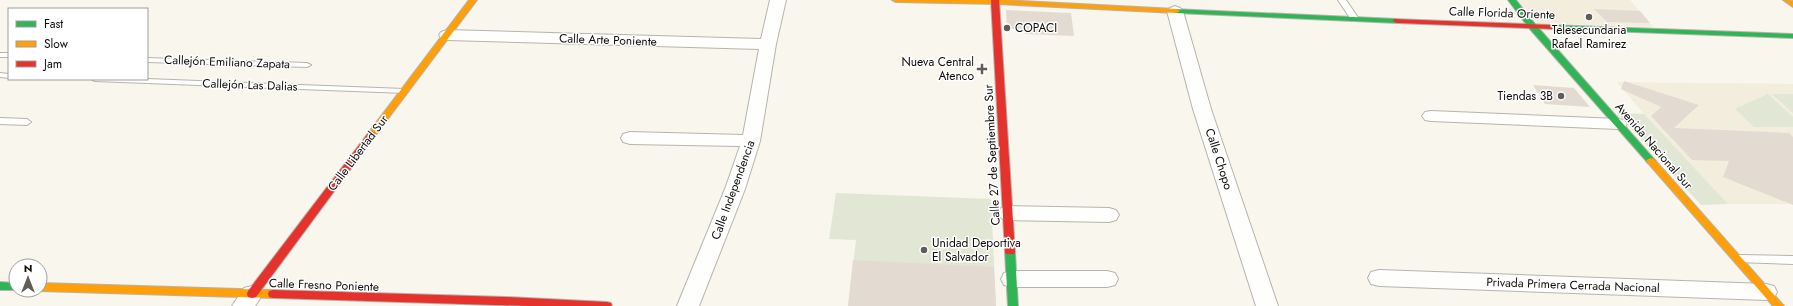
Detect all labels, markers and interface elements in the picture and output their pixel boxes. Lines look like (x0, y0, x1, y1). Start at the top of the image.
street label: Calle Florida Oriente (1449, 2, 1555, 24)
legend (8, 8, 148, 80)
marker: Telesecundaria Rafael Ramirez (1584, 12, 1594, 22)
text: Fast (44, 15, 63, 33)
place label: COPACI (1015, 19, 1057, 37)
place label: Telesecundaria Rafael Ramirez (1552, 21, 1627, 53)
marker: COPACI (1002, 23, 1012, 33)
street label: Calle Arte Poniente (559, 29, 657, 51)
text: Slow (44, 35, 69, 53)
street label: Callejón Emiliano Zapata (164, 51, 290, 73)
place label: Nueva Central Atenco (902, 53, 974, 85)
text: Jam (42, 55, 62, 73)
marker: Nueva Central Atenco (977, 64, 987, 74)
street label: Callejón Las Dalias (202, 74, 298, 96)
street label: Calle 27 de Septiembre Sur (979, 83, 1005, 226)
place label: Tiendas 3B (1498, 87, 1553, 105)
marker: Tiendas 3B (1556, 91, 1566, 101)
street label: Avenida Nacional Sur (1611, 99, 1697, 194)
street label: Calle Libertad Sur (323, 111, 393, 195)
street label: Calle Chopo (1201, 126, 1238, 193)
street label: Calle Independencia (707, 137, 759, 242)
place label: Unidad Deportiva El Salvador (932, 234, 1021, 266)
marker: Unidad Deportiva El Salvador (919, 245, 929, 255)
north arrow (8, 258, 48, 298)
text: N (24, 260, 32, 276)
street label: Privada Primera Cerrada Nacional (1486, 273, 1660, 297)
street label: Calle Fresno Poniente (269, 274, 379, 296)

